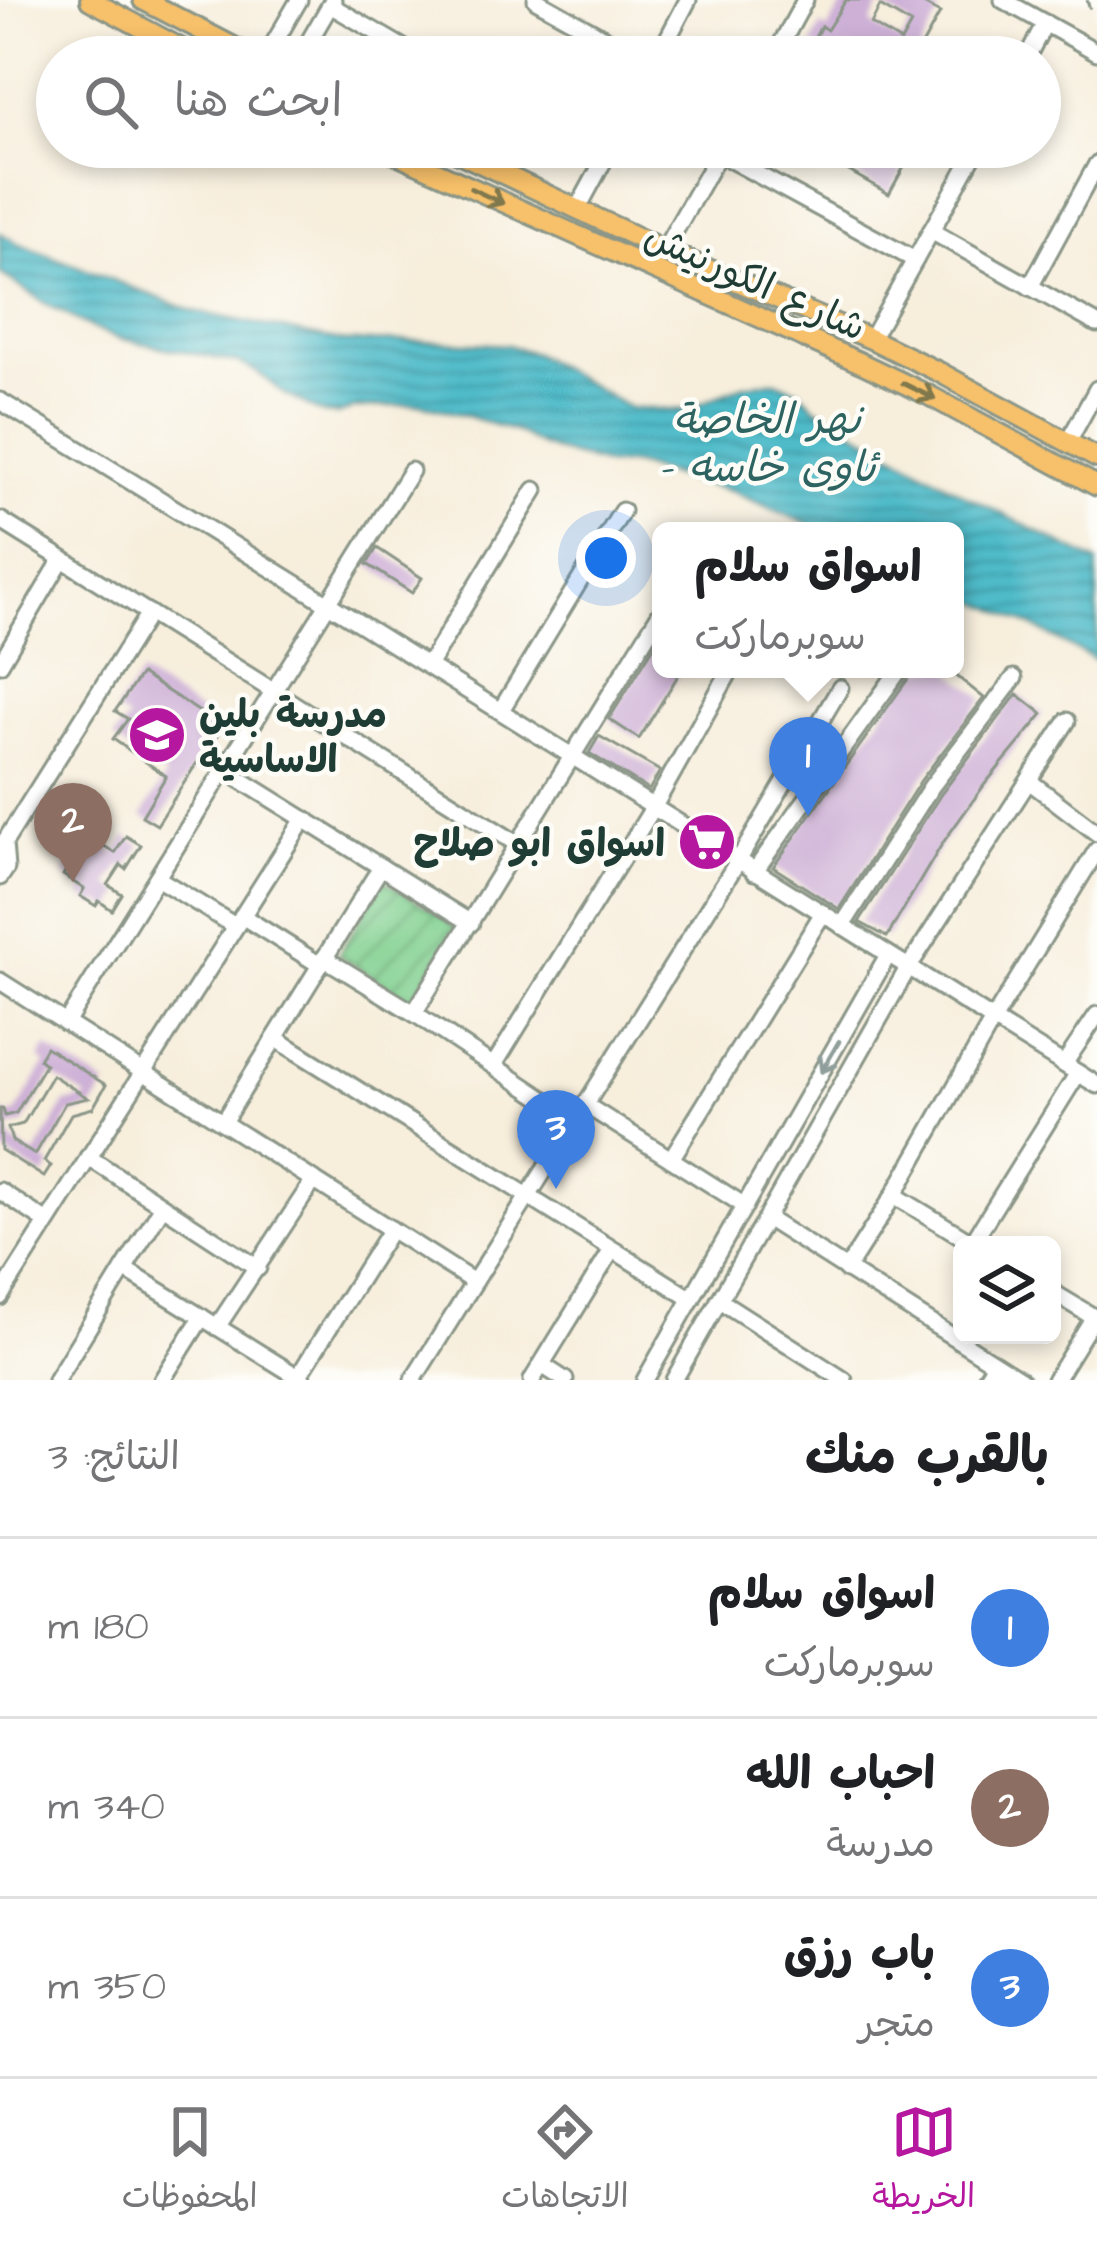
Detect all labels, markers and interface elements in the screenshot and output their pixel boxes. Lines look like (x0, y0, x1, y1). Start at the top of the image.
search box (36, 36, 1061, 168)
icon: search (78, 69, 144, 135)
text: ابحث هنا (174, 71, 342, 133)
one-way arrow (468, 186, 504, 208)
street label: شارع الكورنيش (635, 210, 874, 356)
one-way arrow (900, 381, 936, 403)
water label: نهر الخاصة - ئاوی خاسە (659, 392, 881, 498)
popup (652, 522, 964, 678)
your location (576, 528, 636, 588)
text: اسواق سلام (695, 537, 922, 599)
text: سوبرماركت (695, 611, 866, 665)
place label: مدرسة بلين الاساسية (199, 689, 387, 788)
school or university icon: مدرسة بلين الاساسية (126, 704, 188, 766)
pin: 1 (769, 717, 847, 816)
pin: 2 (34, 783, 112, 882)
supermarket icon: اسواق ابو صلاح (676, 811, 738, 873)
place label: اسواق ابو صلاح (413, 818, 665, 872)
one-way arrow (818, 1039, 842, 1074)
pin: 3 (517, 1090, 595, 1189)
map controls (953, 1236, 1061, 1344)
button: layers (953, 1236, 1061, 1344)
text: بالقرب منك (805, 1422, 1049, 1493)
text: النتائج: 3 (48, 1431, 180, 1485)
text: اسواق سلام (708, 1564, 935, 1626)
text: 180 m (48, 1601, 149, 1655)
text: 1 (1008, 1601, 1013, 1655)
text: سوبرماركت (764, 1638, 935, 1692)
text: احباب الله (746, 1744, 935, 1806)
text: 340 m (48, 1781, 165, 1835)
text: 2 (999, 1781, 1021, 1835)
text: مدرسة (826, 1818, 935, 1872)
text: باب رزق (784, 1924, 935, 1986)
text: 350 m (48, 1961, 166, 2015)
text: 3 (1000, 1961, 1020, 2015)
text: متجر (859, 1998, 935, 2052)
tab: المحفوظات (122, 2099, 258, 2225)
tab: الاتجاهات (501, 2099, 629, 2225)
tab: الخريطة (872, 2099, 975, 2225)

